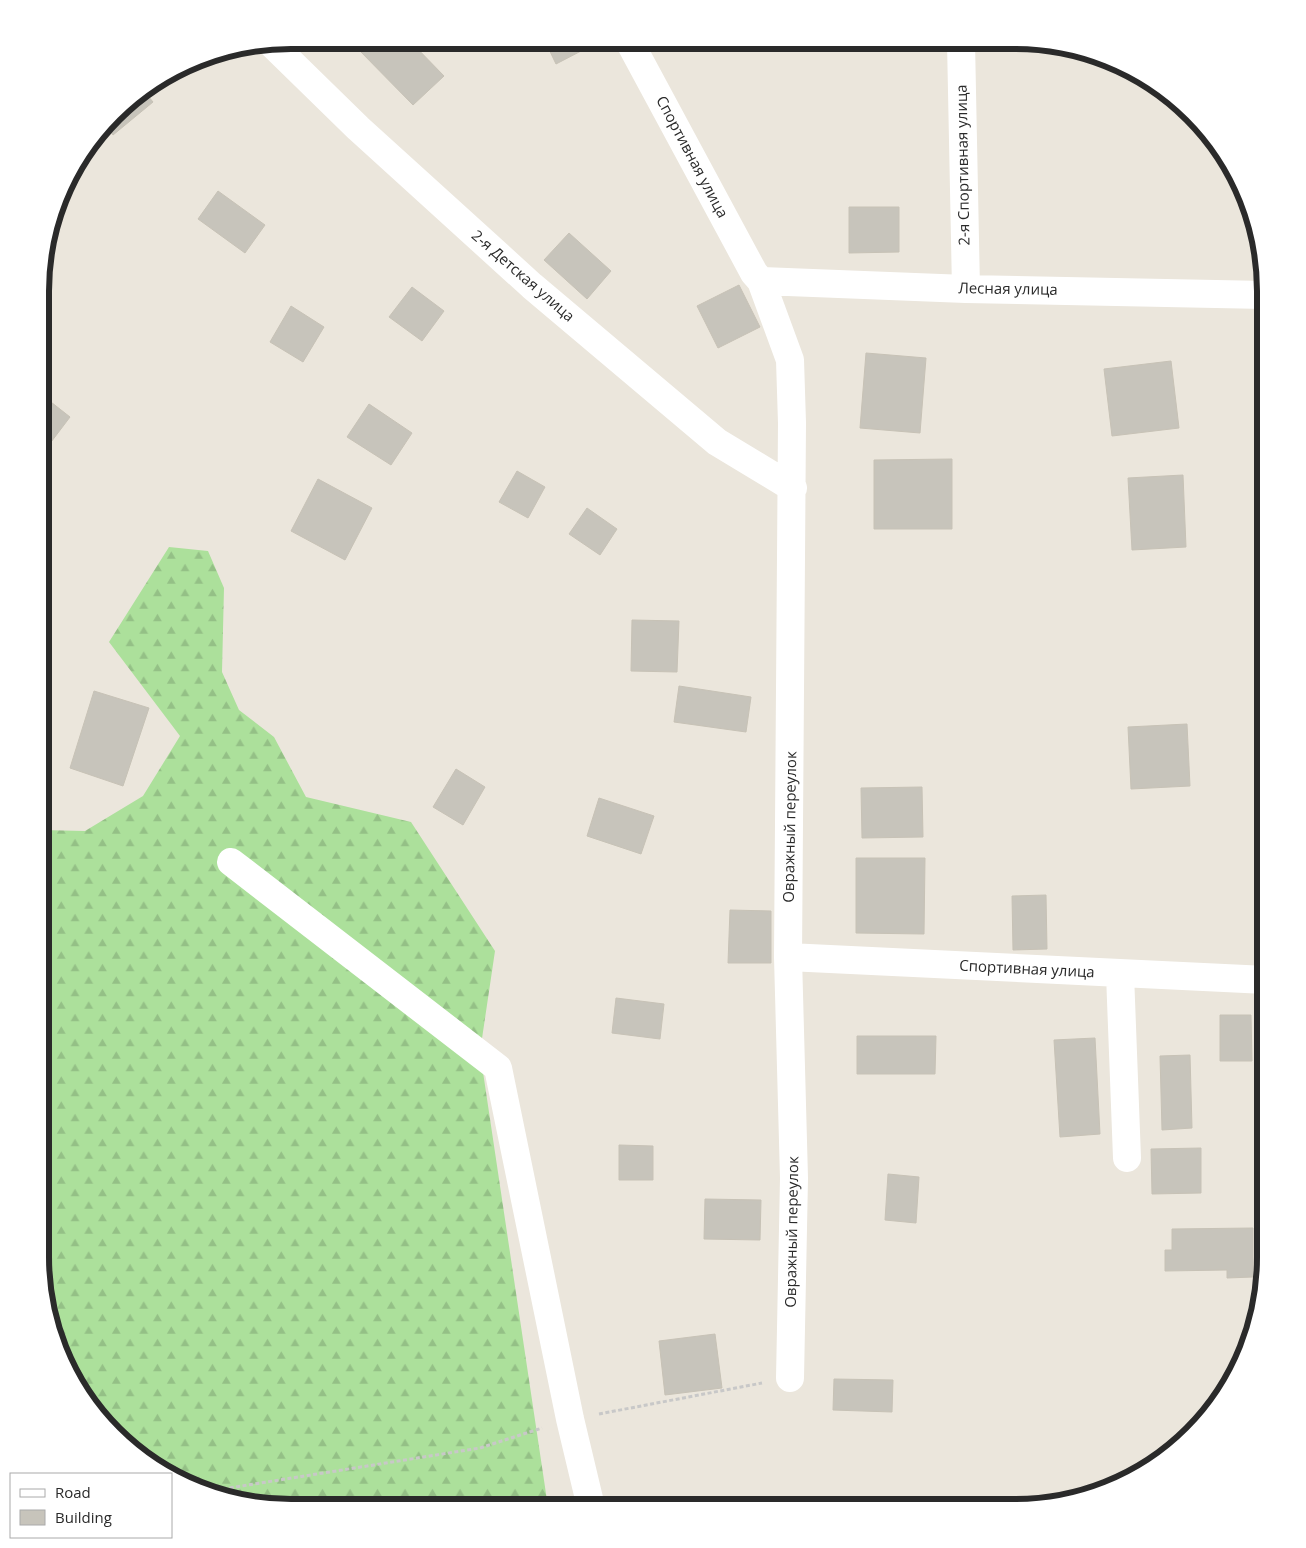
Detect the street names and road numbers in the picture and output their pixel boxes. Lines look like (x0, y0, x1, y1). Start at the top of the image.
street label: 2-я Спортивная улица (951, 84, 973, 246)
street label: Спортивная улица (652, 92, 734, 221)
street label: 2-я Детская улица (468, 225, 579, 325)
street label: Лесная улица (958, 277, 1058, 299)
street label: Овражный переулок (778, 751, 800, 903)
street label: Спортивная улица (959, 954, 1095, 982)
street label: Овражный переулок (780, 1156, 802, 1308)

